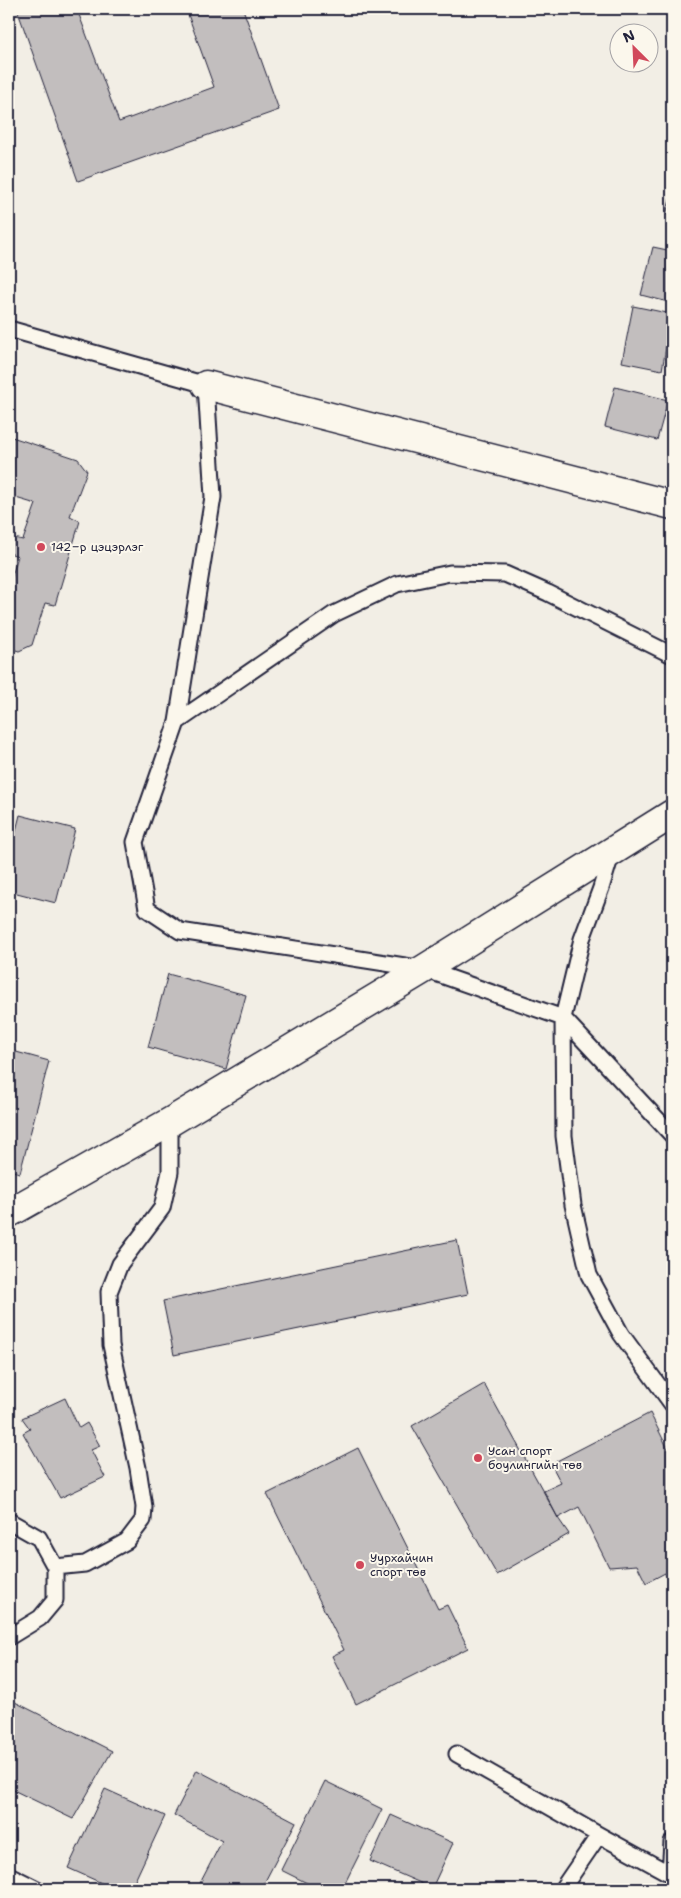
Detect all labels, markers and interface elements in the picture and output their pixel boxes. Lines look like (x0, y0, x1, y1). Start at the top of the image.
north arrow (608, 22, 658, 72)
text: N (620, 26, 637, 47)
place label: 142−р цэцэрлэг (51, 539, 144, 555)
marker: 142−р цэцэрлэг (35, 541, 47, 553)
place label: Усан спорт боулингийн төв (488, 1443, 582, 1473)
marker: Усан спорт боулингийн төв (472, 1452, 484, 1464)
place label: Уурхайчин спорт төв (370, 1550, 433, 1580)
marker: Уурхайчин спорт төв (354, 1559, 366, 1571)

